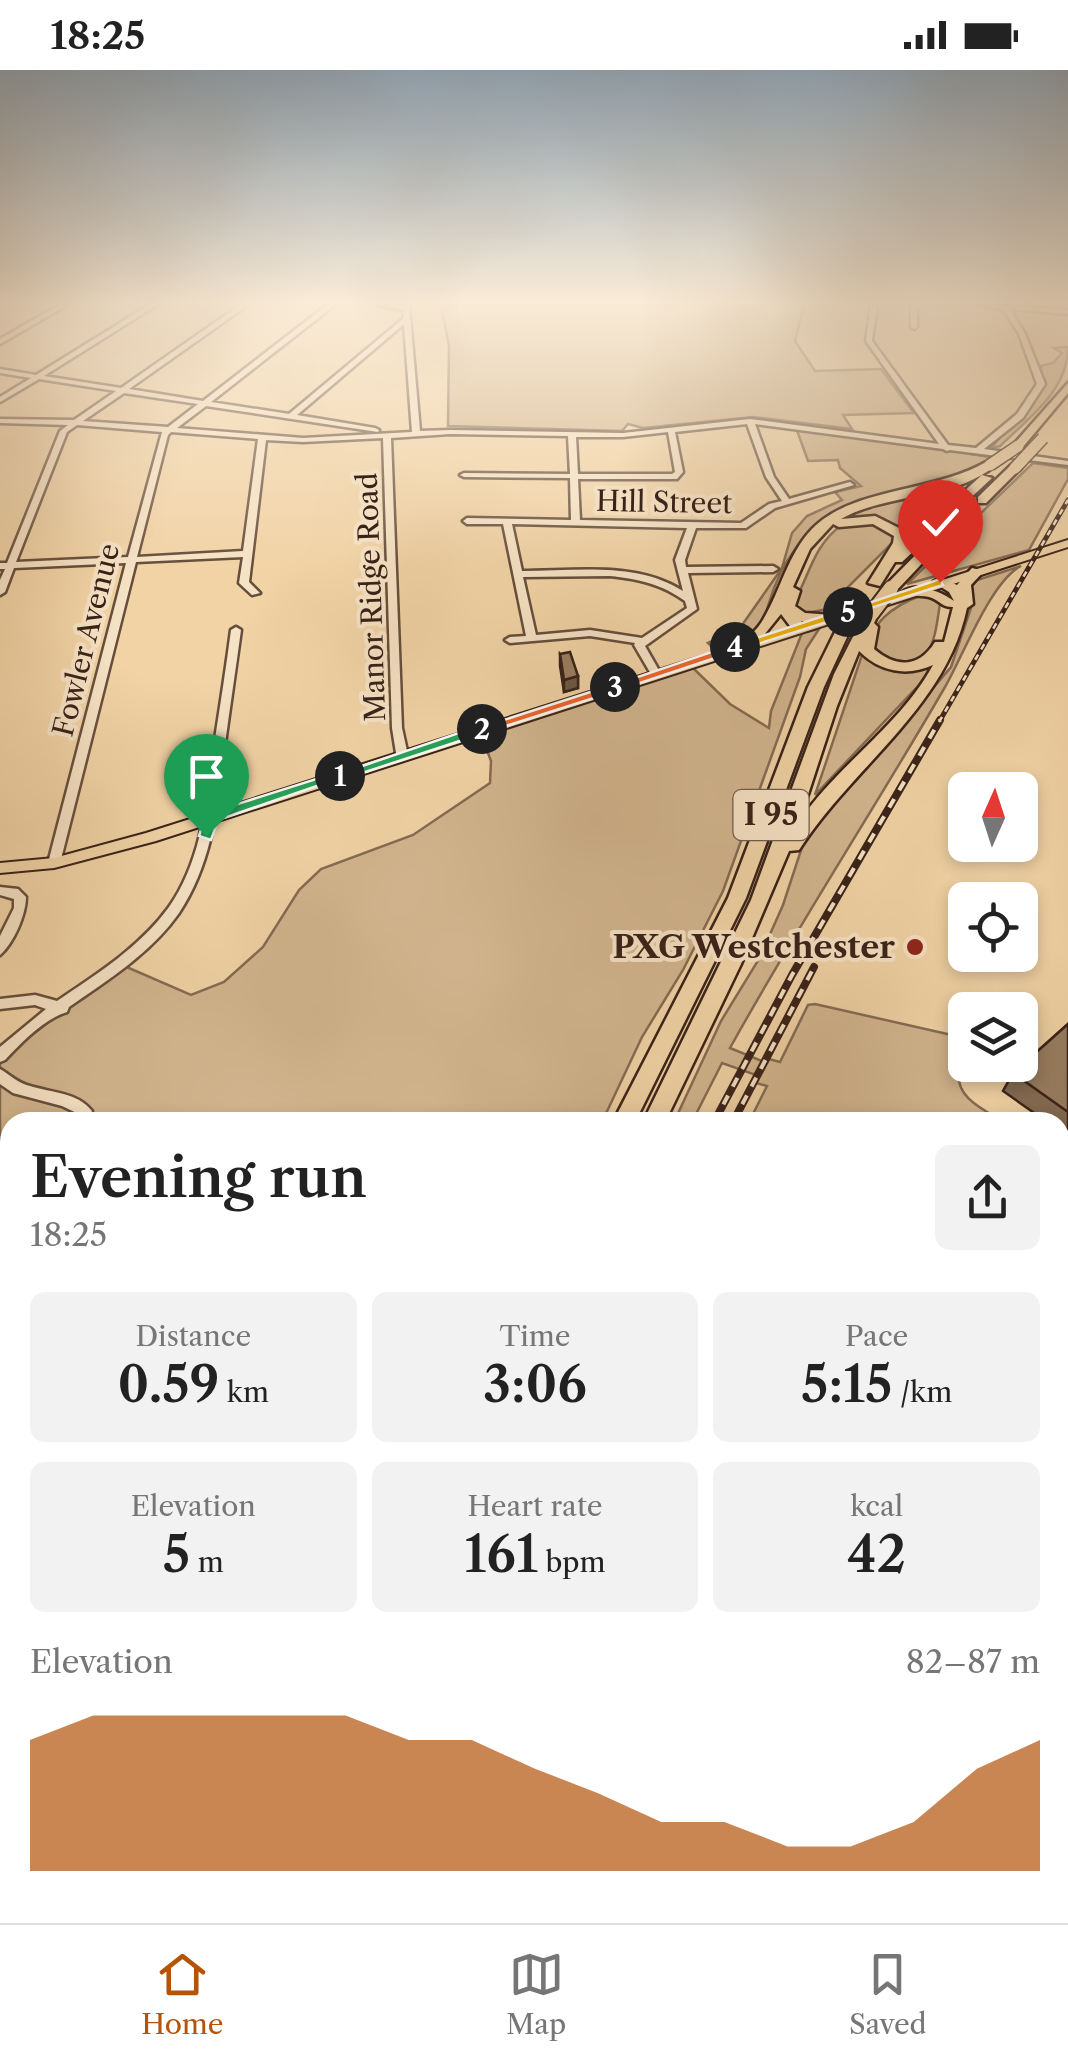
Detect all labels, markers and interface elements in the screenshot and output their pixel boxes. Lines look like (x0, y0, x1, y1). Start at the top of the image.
text: 18:25 (50, 12, 145, 59)
street label: Manor Ridge Road (350, 472, 392, 722)
pin (898, 480, 983, 583)
street label: Hill Street (596, 484, 732, 520)
icon: check (913, 495, 968, 550)
street label: Fowler Avenue (46, 540, 126, 740)
pin: 5 (823, 587, 873, 637)
text: 5 (840, 595, 856, 629)
pin: 4 (710, 622, 760, 672)
text: 4 (727, 630, 743, 664)
pin: 3 (590, 662, 640, 712)
text: 3 (607, 670, 623, 704)
pin: 2 (457, 704, 507, 754)
text: 2 (474, 712, 490, 746)
pin (164, 734, 249, 837)
icon: arrive (179, 749, 234, 804)
pin: 1 (315, 751, 365, 801)
text: 1 (334, 759, 346, 793)
north arrow (948, 772, 1038, 862)
map controls (948, 772, 1038, 1082)
road number: I 95 (734, 790, 808, 840)
button: locate (948, 882, 1038, 972)
place label: PXG Westchester (613, 927, 895, 966)
marker: PXG Westchester (904, 936, 926, 958)
button: layers (948, 992, 1038, 1082)
text: Evening run (30, 1144, 367, 1211)
button: share (935, 1145, 1040, 1250)
text: 18:25 (30, 1215, 107, 1254)
text: Distance (135, 1319, 251, 1353)
text: Time (500, 1319, 570, 1353)
text: Pace (845, 1319, 908, 1353)
text: 0.59 (118, 1353, 219, 1415)
text: 3:06 (483, 1353, 587, 1415)
text: 5:15 (801, 1353, 892, 1415)
text: km (219, 1375, 269, 1409)
text: /km (892, 1375, 952, 1409)
text: Elevation (131, 1489, 256, 1523)
text: Heart rate (468, 1489, 602, 1523)
text: kcal (850, 1489, 903, 1523)
text: 5 (163, 1523, 190, 1585)
text: 161 (464, 1523, 538, 1585)
text: 42 (847, 1523, 906, 1585)
text: m (190, 1545, 224, 1579)
text: bpm (538, 1545, 606, 1579)
text: Elevation (30, 1642, 173, 1681)
text: 82–87 m (906, 1642, 1040, 1681)
tab: Home (141, 1947, 224, 2041)
tab: Map (506, 1947, 566, 2041)
tab: Saved (849, 1947, 927, 2041)

